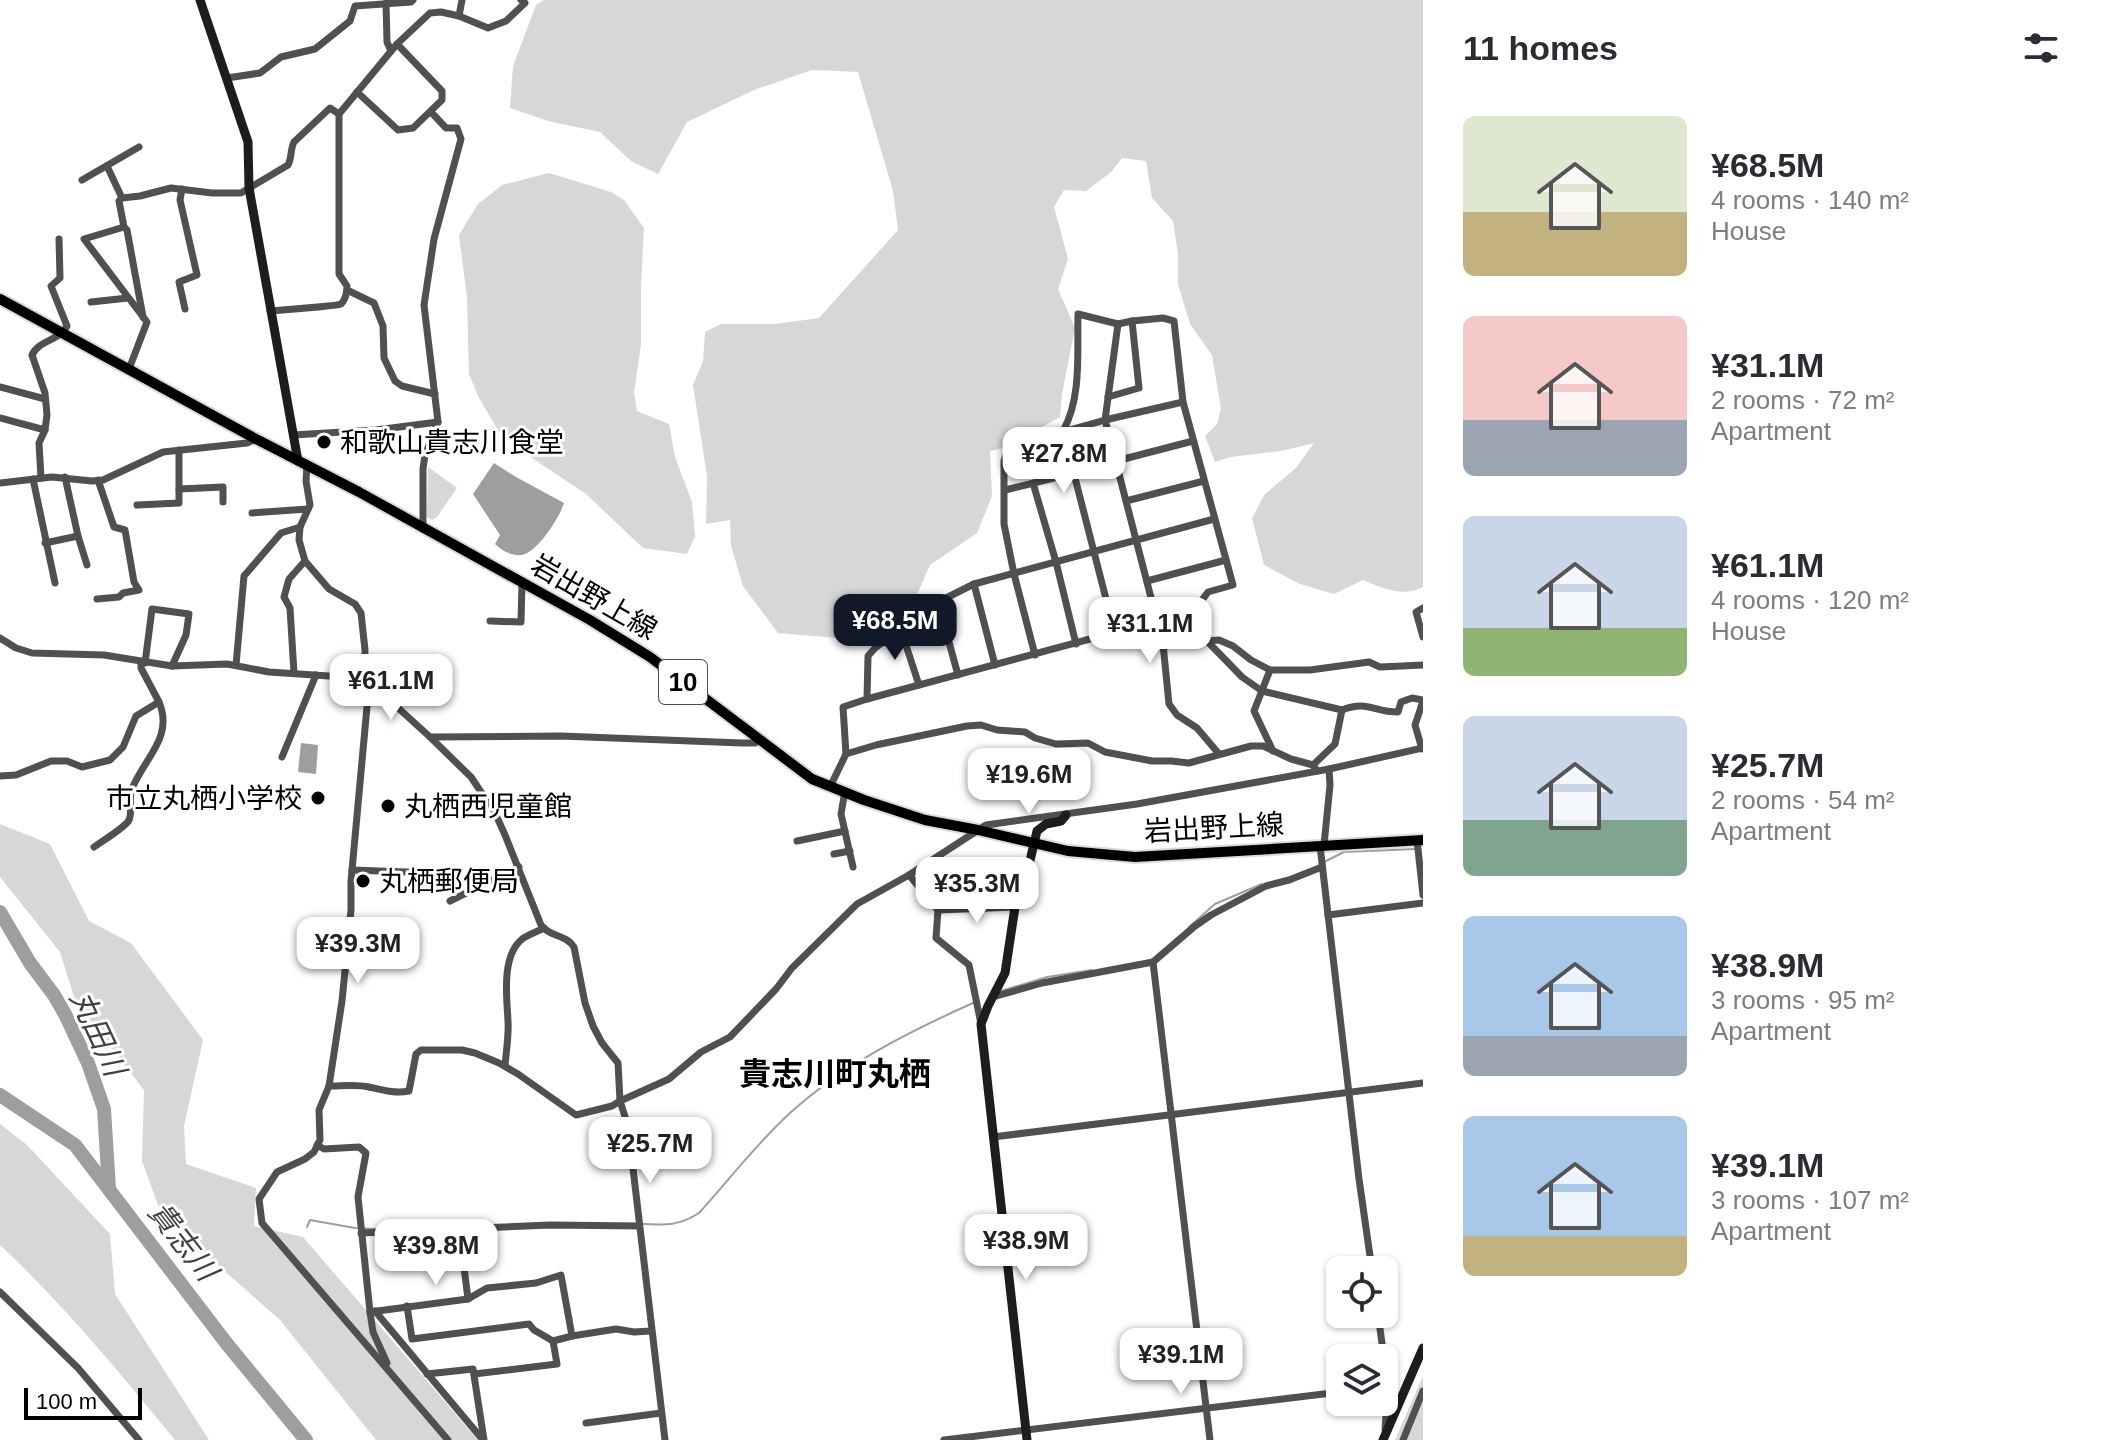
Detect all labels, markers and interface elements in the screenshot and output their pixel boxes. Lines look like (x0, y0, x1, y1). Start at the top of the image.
icon: filters (2019, 26, 2063, 70)
text: 11 homes (1463, 29, 1618, 67)
text: ¥68.5M (1711, 146, 1824, 184)
icon: home (1527, 148, 1623, 244)
text: 4 rooms · 140 m² (1711, 185, 1909, 215)
text: House (1711, 216, 1786, 246)
text: ¥31.1M (1711, 346, 1824, 384)
icon: home (1527, 348, 1623, 444)
text: 2 rooms · 72 m² (1711, 385, 1895, 415)
text: Apartment (1711, 416, 1831, 446)
place label: 和歌山貴志川食堂 (340, 427, 564, 458)
pin: ¥27.8M (999, 427, 1129, 495)
marker: 和歌山貴志川食堂 (315, 433, 333, 451)
text: ¥27.8M (1021, 438, 1107, 468)
text: ¥61.1M (1711, 546, 1824, 584)
icon: home (1527, 548, 1623, 644)
street label: 岩出野上線 (526, 549, 662, 645)
text: 4 rooms · 120 m² (1711, 585, 1909, 615)
pin: ¥68.5M (830, 594, 960, 662)
pin: ¥31.1M (1085, 597, 1215, 665)
text: ¥68.5M (852, 605, 938, 635)
text: ¥31.1M (1107, 608, 1193, 638)
text: House (1711, 616, 1786, 646)
pin: ¥61.1M (326, 654, 456, 722)
road number: 10 (659, 660, 707, 704)
text: ¥61.1M (348, 665, 434, 695)
text: ¥25.7M (1711, 746, 1824, 784)
pin: ¥19.6M (964, 748, 1094, 816)
icon: home (1527, 748, 1623, 844)
text: ¥19.6M (986, 759, 1072, 789)
place label: 市立丸栖小学校 (106, 783, 302, 814)
text: 2 rooms · 54 m² (1711, 785, 1895, 815)
marker: 市立丸栖小学校 (309, 789, 327, 807)
place label: 丸栖西児童館 (404, 791, 572, 822)
marker: 丸栖西児童館 (379, 797, 397, 815)
street label: 岩出野上線 (1143, 809, 1285, 847)
text: Apartment (1711, 816, 1831, 846)
pin: ¥35.3M (912, 857, 1042, 925)
place label: 丸栖郵便局 (379, 866, 519, 897)
text: ¥35.3M (934, 868, 1020, 898)
marker: 丸栖郵便局 (354, 872, 372, 890)
pin: ¥39.3M (293, 917, 423, 985)
text: ¥39.3M (315, 928, 401, 958)
text: ¥38.9M (1711, 946, 1824, 984)
icon: home (1527, 948, 1623, 1044)
water label: 丸田川 (64, 985, 133, 1083)
text: 3 rooms · 95 m² (1711, 985, 1895, 1015)
text: Apartment (1711, 1016, 1831, 1046)
district label: 貴志川町丸栖 (739, 1056, 931, 1092)
pin: ¥25.7M (585, 1117, 715, 1185)
text: ¥25.7M (607, 1128, 693, 1158)
text: ¥39.1M (1711, 1146, 1824, 1184)
icon: home (1527, 1148, 1623, 1244)
text: 3 rooms · 107 m² (1711, 1185, 1909, 1215)
water label: 貴志川 (142, 1195, 226, 1289)
pin: ¥38.9M (961, 1214, 1091, 1282)
text: Apartment (1711, 1216, 1831, 1246)
pin: ¥39.8M (371, 1219, 501, 1287)
text: ¥38.9M (983, 1225, 1069, 1255)
text: ¥39.8M (393, 1230, 479, 1260)
map controls (1326, 1256, 1398, 1416)
button: locate (1326, 1256, 1398, 1328)
pin: ¥39.1M (1116, 1328, 1246, 1396)
text: ¥39.1M (1138, 1339, 1224, 1369)
button: layers (1326, 1344, 1398, 1416)
scale bar (24, 1384, 142, 1420)
text: 100 m (36, 1389, 97, 1414)

